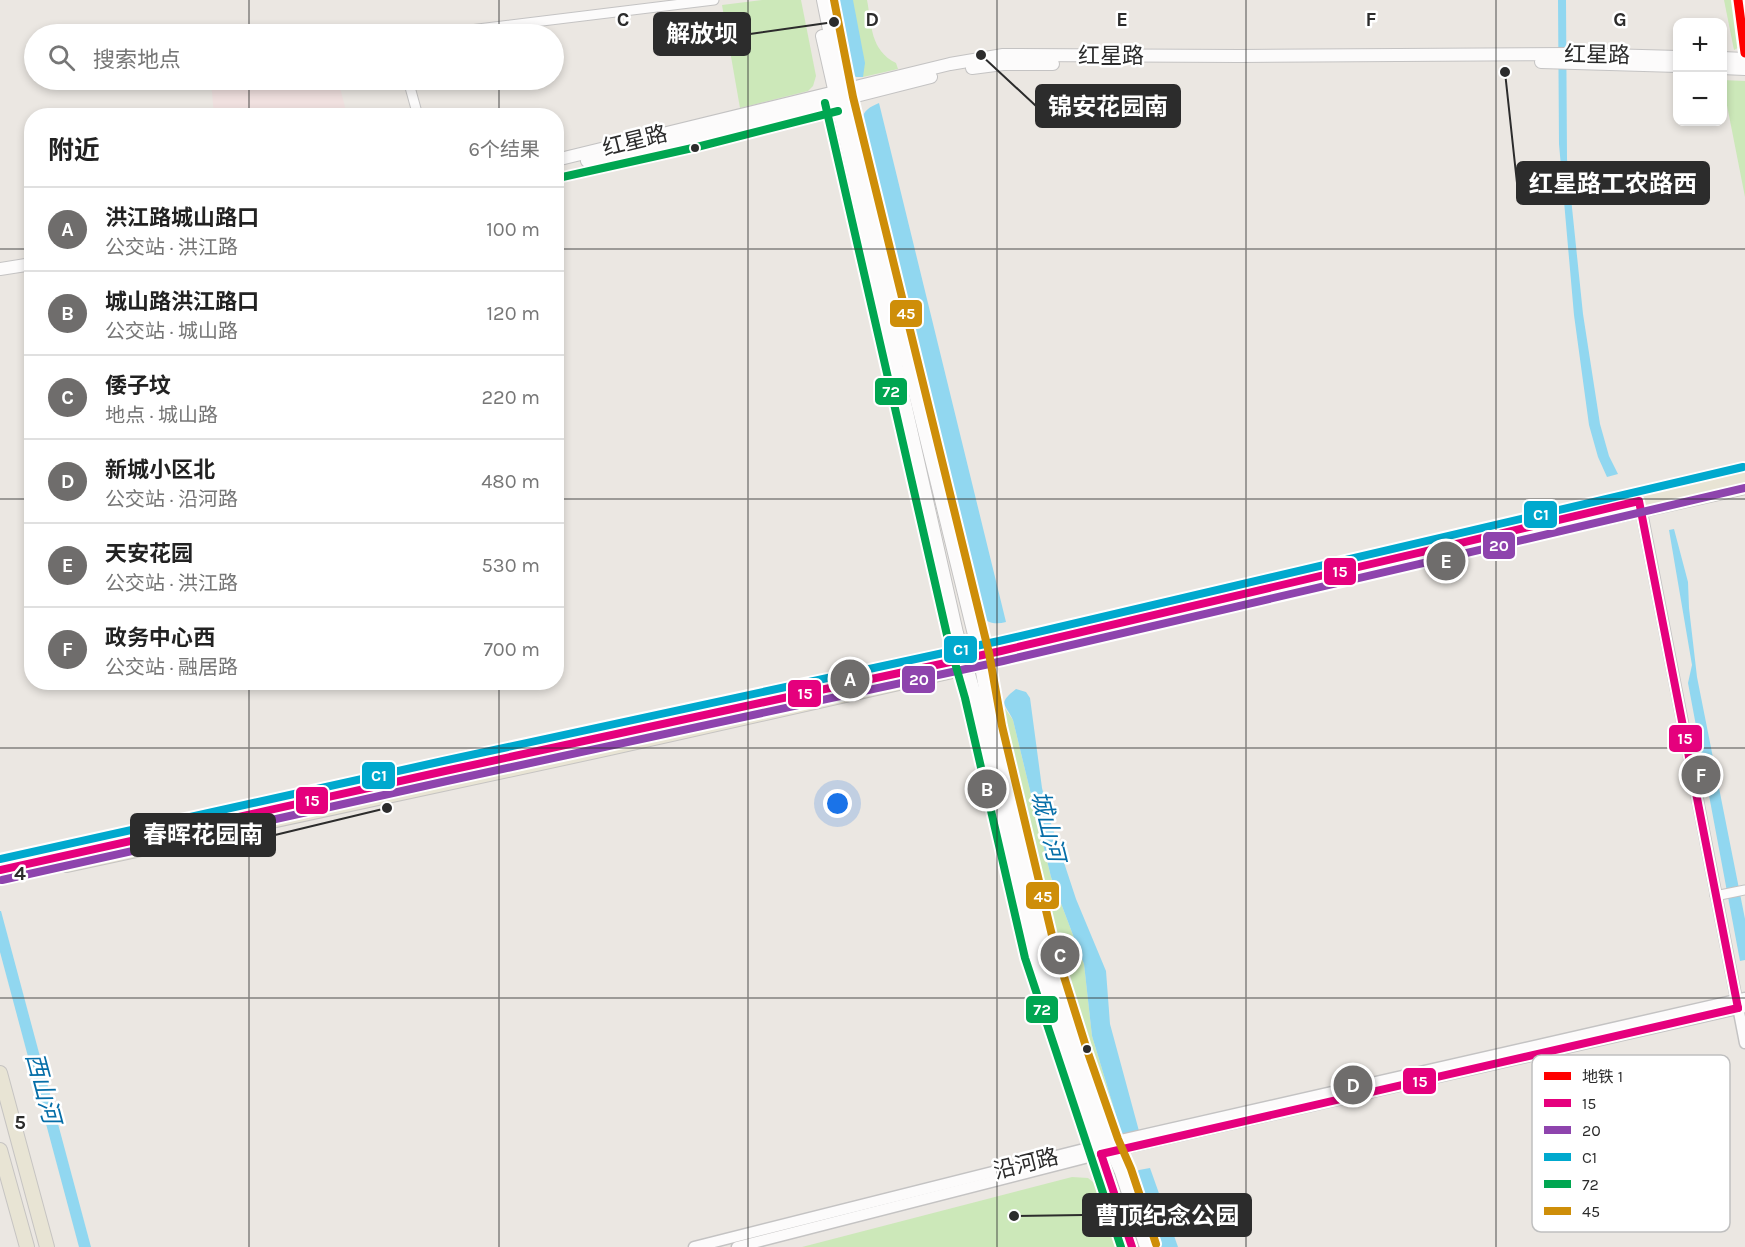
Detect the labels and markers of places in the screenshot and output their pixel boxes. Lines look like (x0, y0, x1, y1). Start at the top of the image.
callout: 解放坝 (654, 13, 750, 55)
callout: 锦安花园南 (1036, 85, 1180, 127)
unlabelled marker (689, 142, 701, 154)
callout: 红星路工农路西 (1517, 162, 1709, 204)
pin: E (1426, 538, 1466, 584)
pin: A (830, 656, 870, 702)
pin: F (1682, 752, 1720, 798)
pin: B (968, 766, 1006, 812)
callout: 春晖花园南 (131, 814, 275, 856)
pin: C (1040, 932, 1080, 978)
unlabelled marker (1081, 1043, 1093, 1055)
pin: D (1334, 1062, 1372, 1108)
callout: 曹顶纪念公园 (1083, 1194, 1251, 1236)

